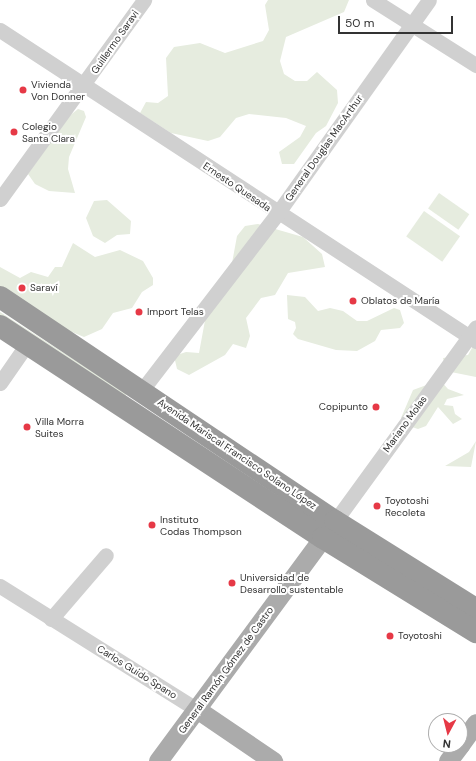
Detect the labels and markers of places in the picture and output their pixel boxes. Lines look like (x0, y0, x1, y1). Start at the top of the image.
place label: Vivienda Von Donner (31, 78, 85, 102)
marker: Vivienda Von Donner (18, 85, 28, 95)
place label: Colegio Santa Clara (22, 120, 75, 144)
marker: Colegio Santa Clara (9, 127, 19, 137)
place label: Saraví (30, 282, 58, 294)
marker: Saraví (17, 283, 27, 293)
place label: Oblatos de María (361, 295, 440, 307)
marker: Oblatos de María (348, 296, 358, 306)
place label: Import Telas (147, 306, 204, 318)
marker: Import Telas (134, 307, 144, 317)
place label: Copipunto (319, 401, 368, 413)
marker: Copipunto (371, 402, 381, 412)
place label: Villa Morra Suites (35, 415, 84, 438)
marker: Villa Morra Suites (22, 422, 32, 432)
place label: Toyotoshi Recoleta (385, 494, 429, 518)
marker: Toyotoshi Recoleta (372, 501, 382, 511)
place label: Instituto Codas Thompson (160, 513, 242, 536)
marker: Instituto Codas Thompson (147, 520, 157, 530)
place label: Universidad de Desarrollo sustentable (240, 571, 343, 594)
marker: Universidad de Desarrollo sustentable (227, 578, 237, 588)
place label: Toyotoshi (398, 630, 442, 642)
marker: Toyotoshi (385, 631, 395, 641)

